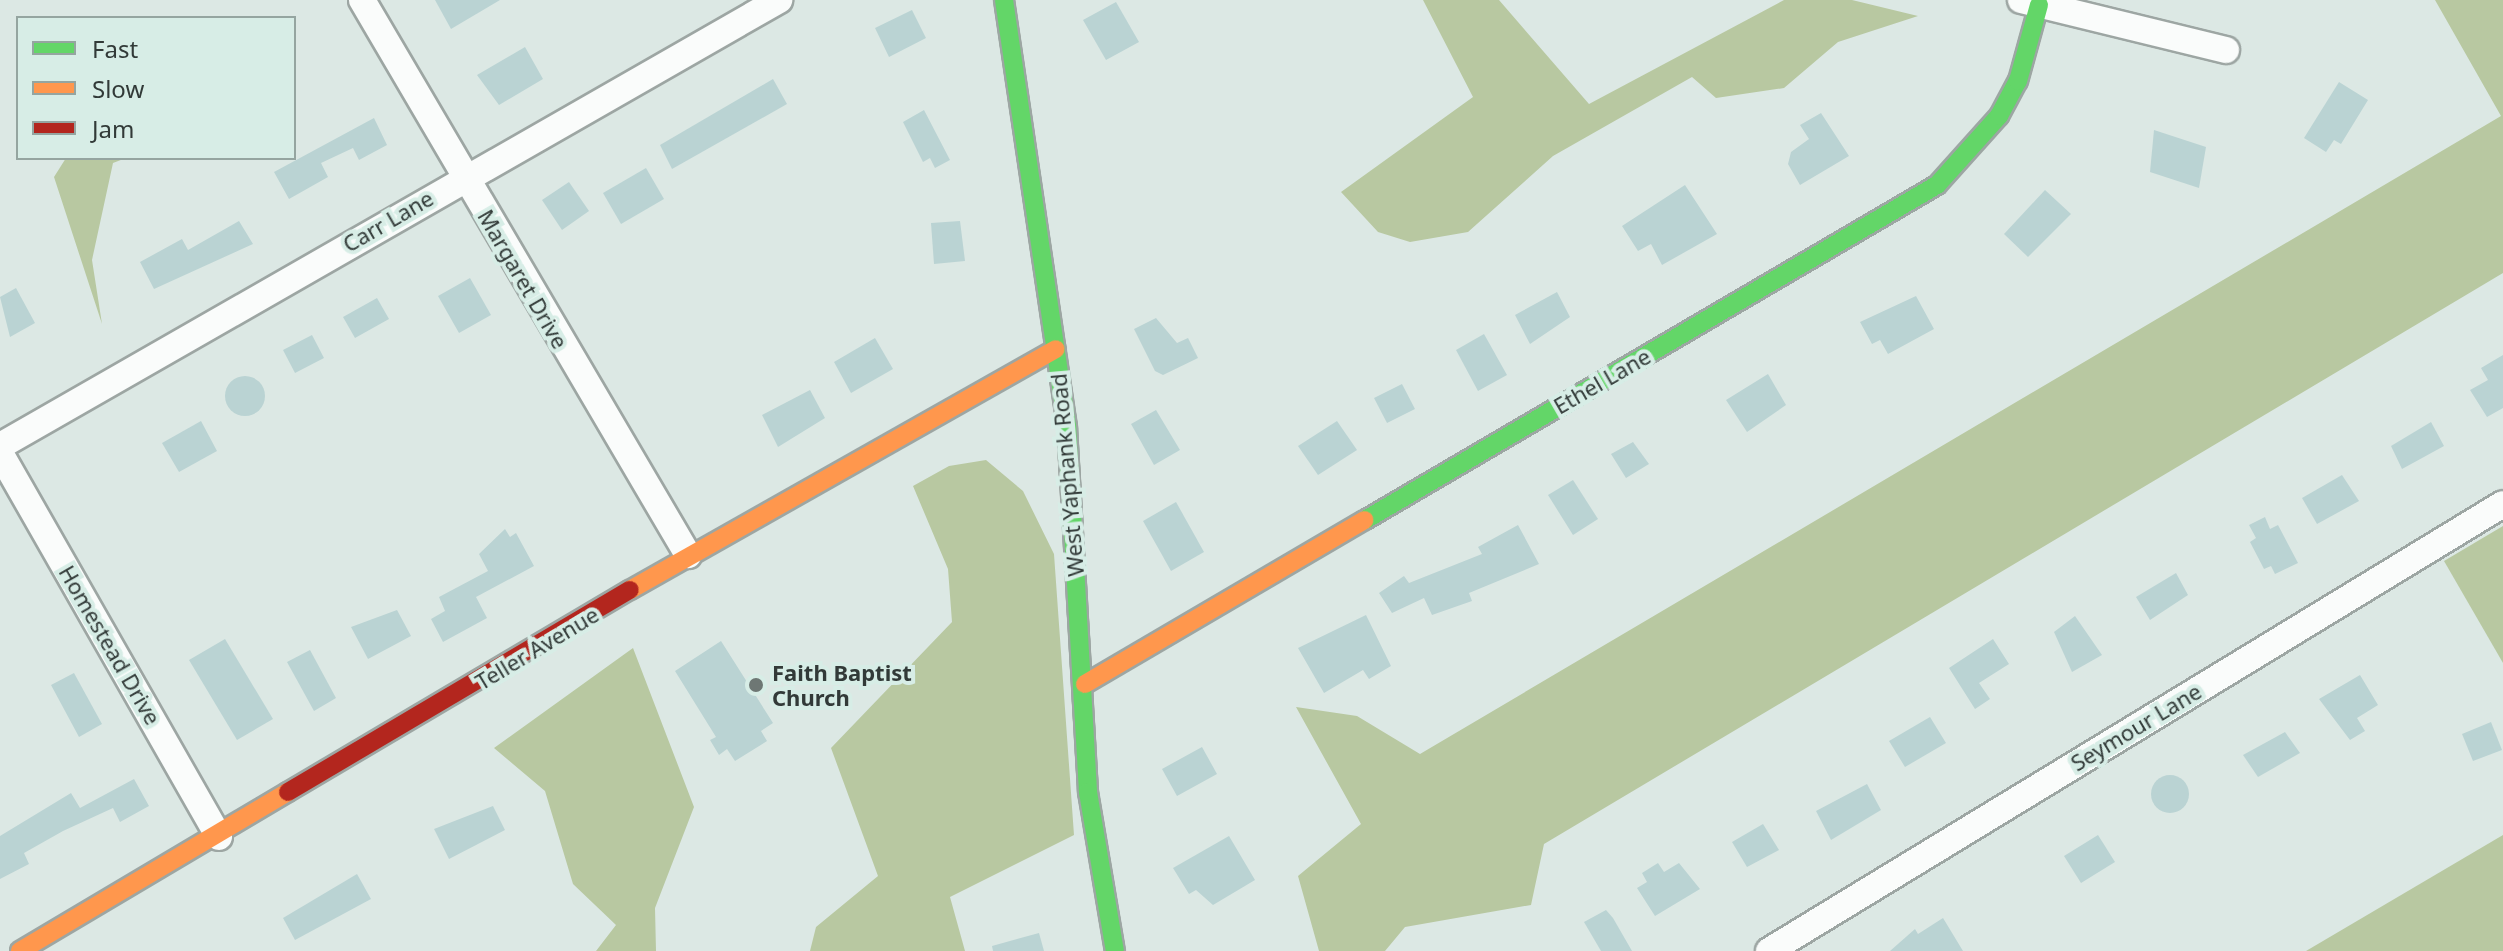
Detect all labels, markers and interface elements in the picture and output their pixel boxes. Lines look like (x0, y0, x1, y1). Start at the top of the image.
legend (16, 16, 296, 160)
text: Fast (92, 32, 138, 65)
text: Slow (92, 72, 144, 105)
text: Jam (92, 112, 134, 145)
street label: Carr Lane (338, 185, 438, 257)
street label: Margaret Drive (473, 205, 573, 353)
street label: Ethel Lane (1549, 343, 1655, 419)
street label: West Yaphank Road (1045, 372, 1089, 578)
street label: Homestead Drive (54, 561, 166, 729)
street label: Teller Avenue (471, 601, 603, 695)
place label: Faith Baptist Church (772, 659, 912, 710)
marker: Faith Baptist Church (747, 676, 765, 694)
street label: Seymour Lane (2066, 678, 2206, 776)

